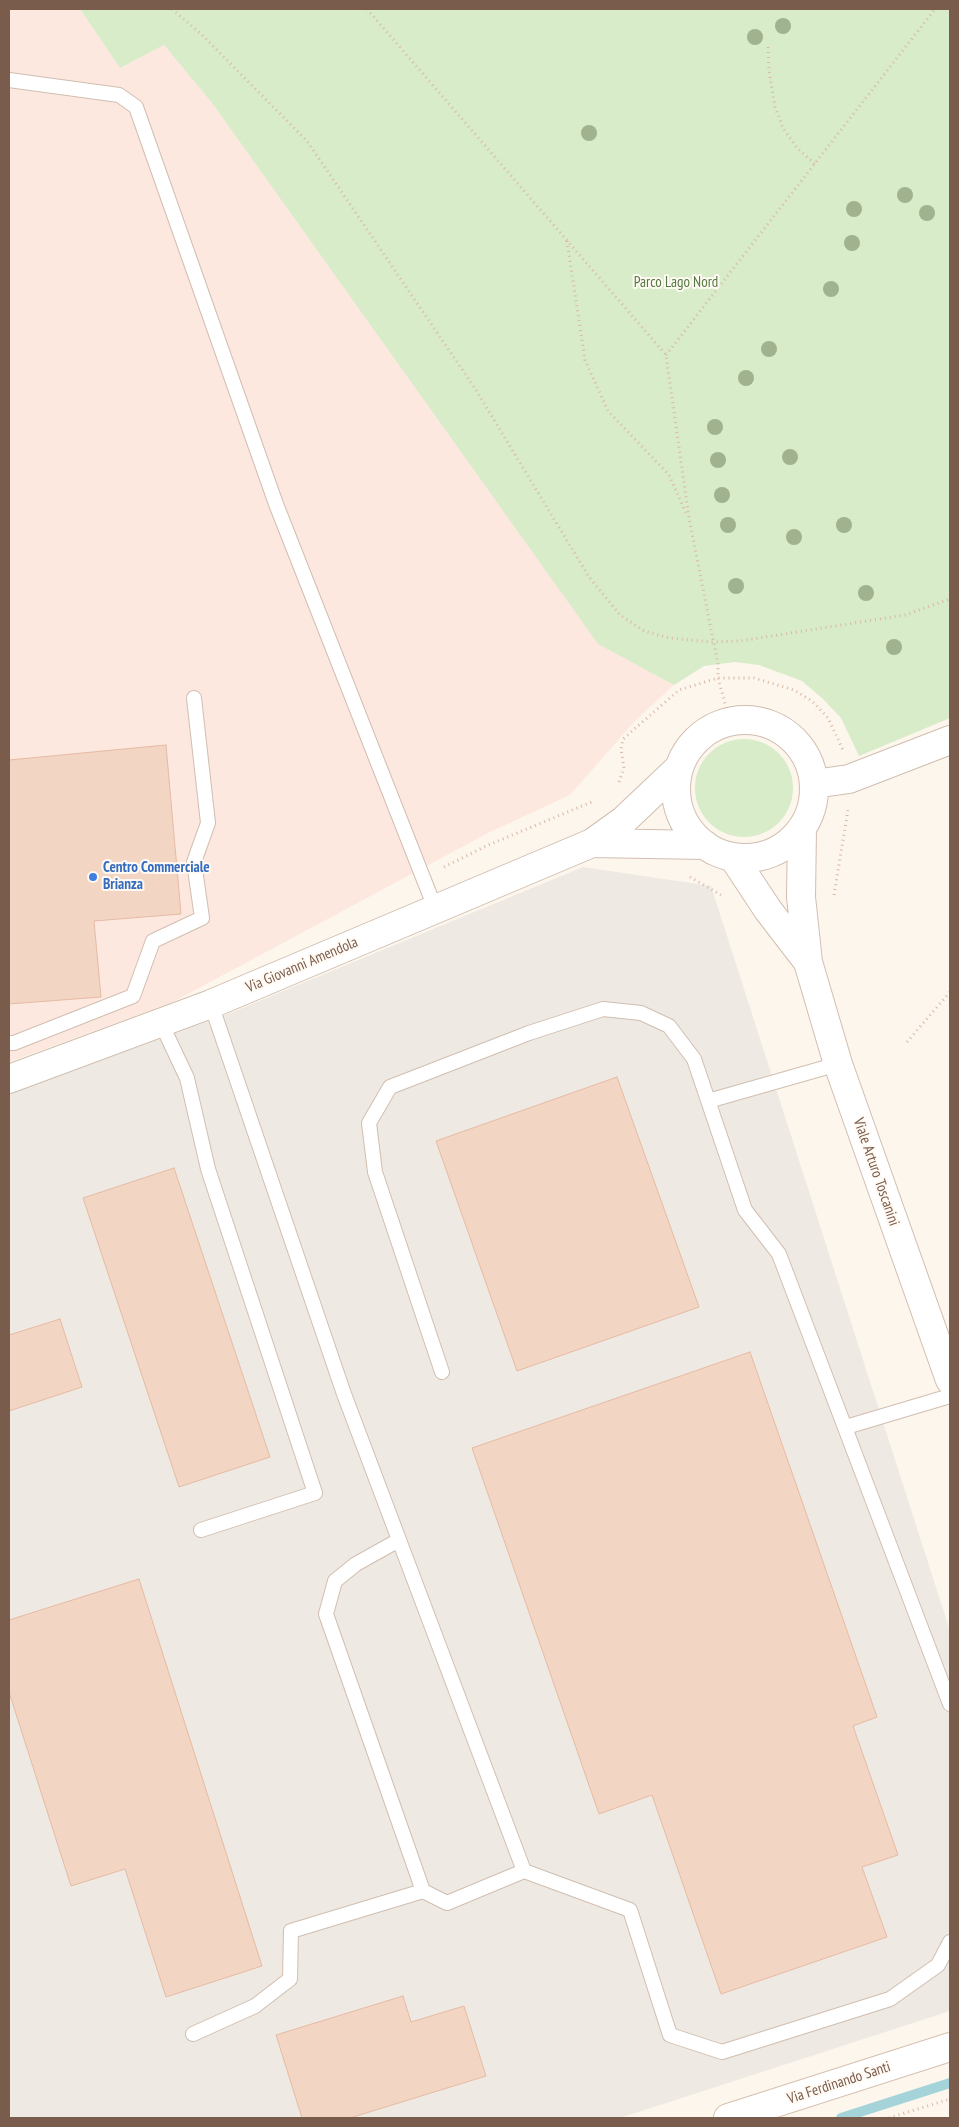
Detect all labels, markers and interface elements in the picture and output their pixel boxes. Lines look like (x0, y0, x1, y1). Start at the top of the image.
park label: Parco Lago Nord (634, 274, 718, 292)
place label: Centro Commerciale Brianza (103, 859, 210, 894)
marker: Centro Commerciale Brianza (87, 871, 99, 883)
street label: Via Giovanni Amendola (243, 933, 361, 997)
street label: Viale Arturo Toscanini (849, 1116, 903, 1228)
street label: Via Ferdinando Santi (785, 2058, 893, 2108)

